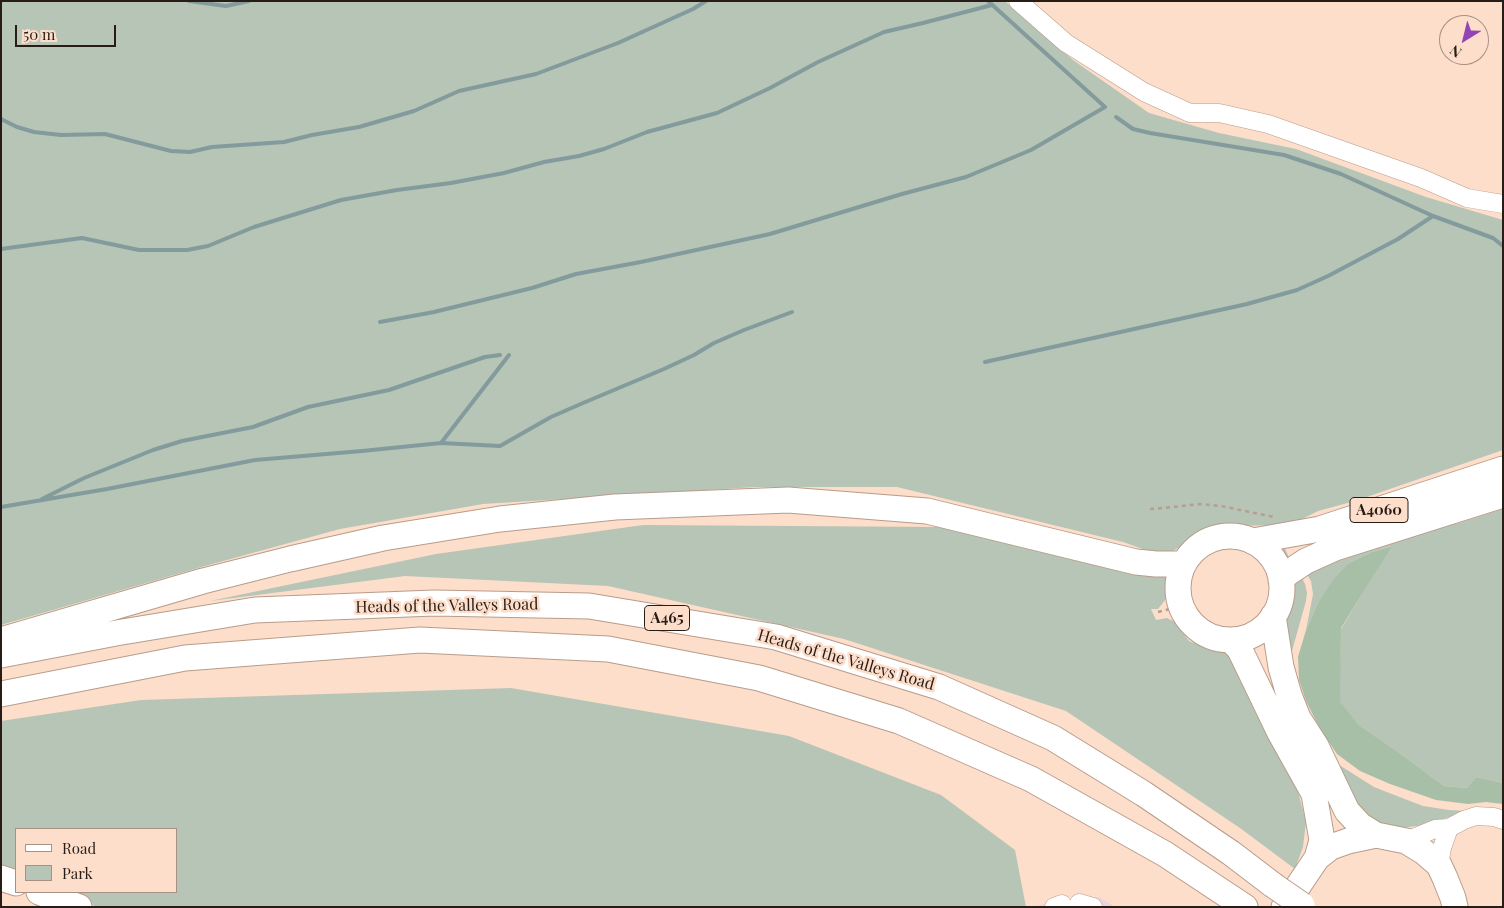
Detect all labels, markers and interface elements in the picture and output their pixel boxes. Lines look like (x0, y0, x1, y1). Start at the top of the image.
scale bar (18, 15, 119, 47)
north arrow (1439, 15, 1489, 65)
text: 50 m (23, 24, 55, 44)
text: N (1446, 41, 1465, 62)
road number: A4060 (1350, 498, 1408, 522)
street label: Heads of the Valleys Road (355, 595, 539, 617)
road number: A465 (644, 606, 690, 630)
street label: Heads of the Valleys Road (755, 626, 937, 694)
legend (15, 828, 178, 893)
text: Road (62, 838, 96, 858)
text: Park (62, 863, 93, 883)

